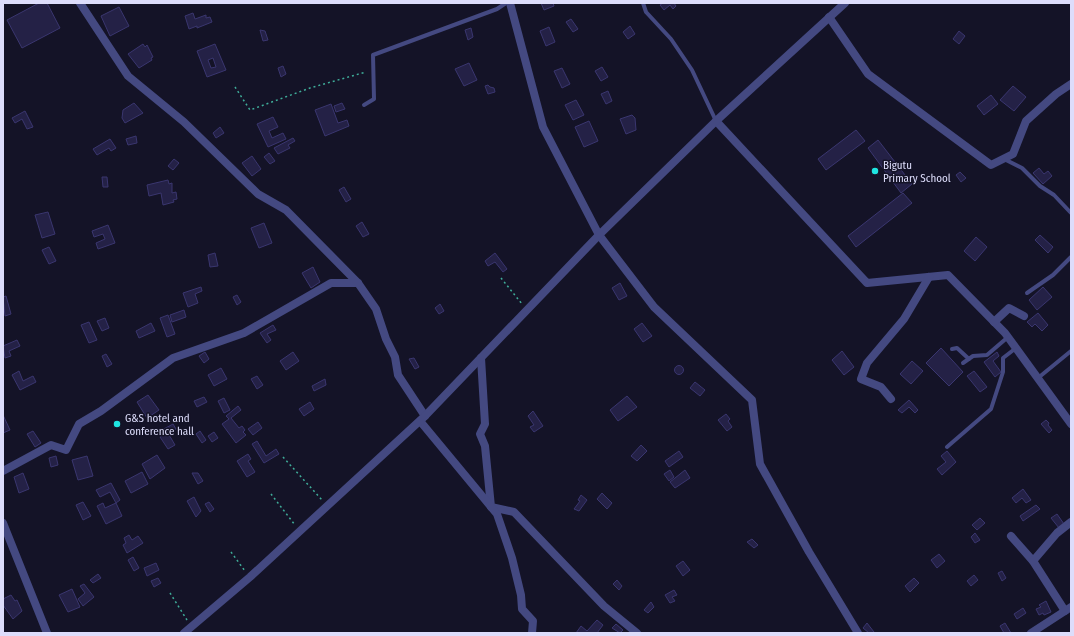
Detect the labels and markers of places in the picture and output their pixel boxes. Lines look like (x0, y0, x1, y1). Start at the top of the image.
place label: Bigutu Primary School (883, 159, 951, 185)
marker: Bigutu Primary School (870, 166, 880, 176)
place label: G&S hotel and conference hall (125, 412, 194, 438)
marker: G&S hotel and conference hall (112, 419, 122, 429)

